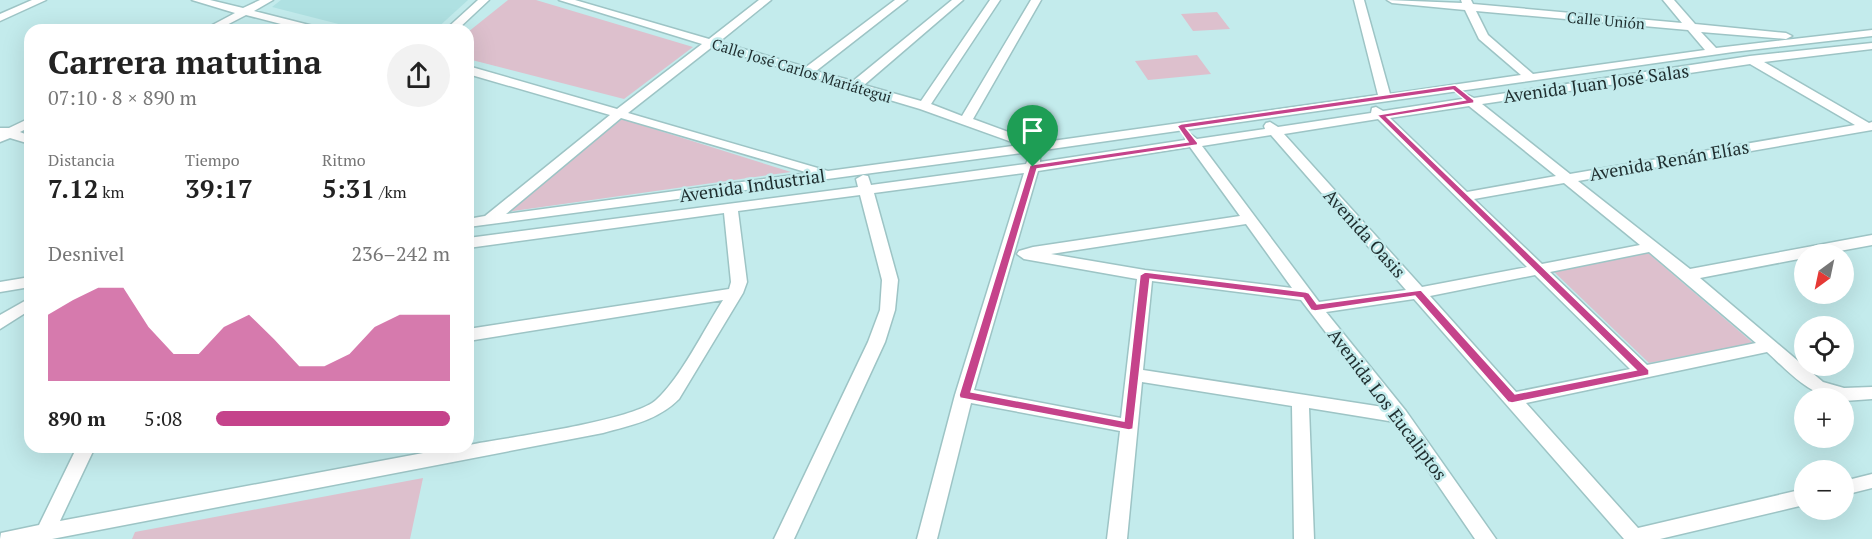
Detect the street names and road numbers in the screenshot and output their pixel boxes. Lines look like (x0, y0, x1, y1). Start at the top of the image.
street label: Calle Unión (1566, 7, 1646, 33)
street label: Calle José Carlos Mariátegui (710, 33, 894, 107)
street label: Avenida Juan José Salas (1502, 58, 1690, 108)
street label: Avenida Renán Elías (1587, 134, 1751, 186)
street label: Avenida Industrial (678, 163, 826, 207)
street label: Avenida Oasis (1319, 183, 1411, 283)
street label: Avenida Los Eucaliptos (1323, 323, 1453, 485)

